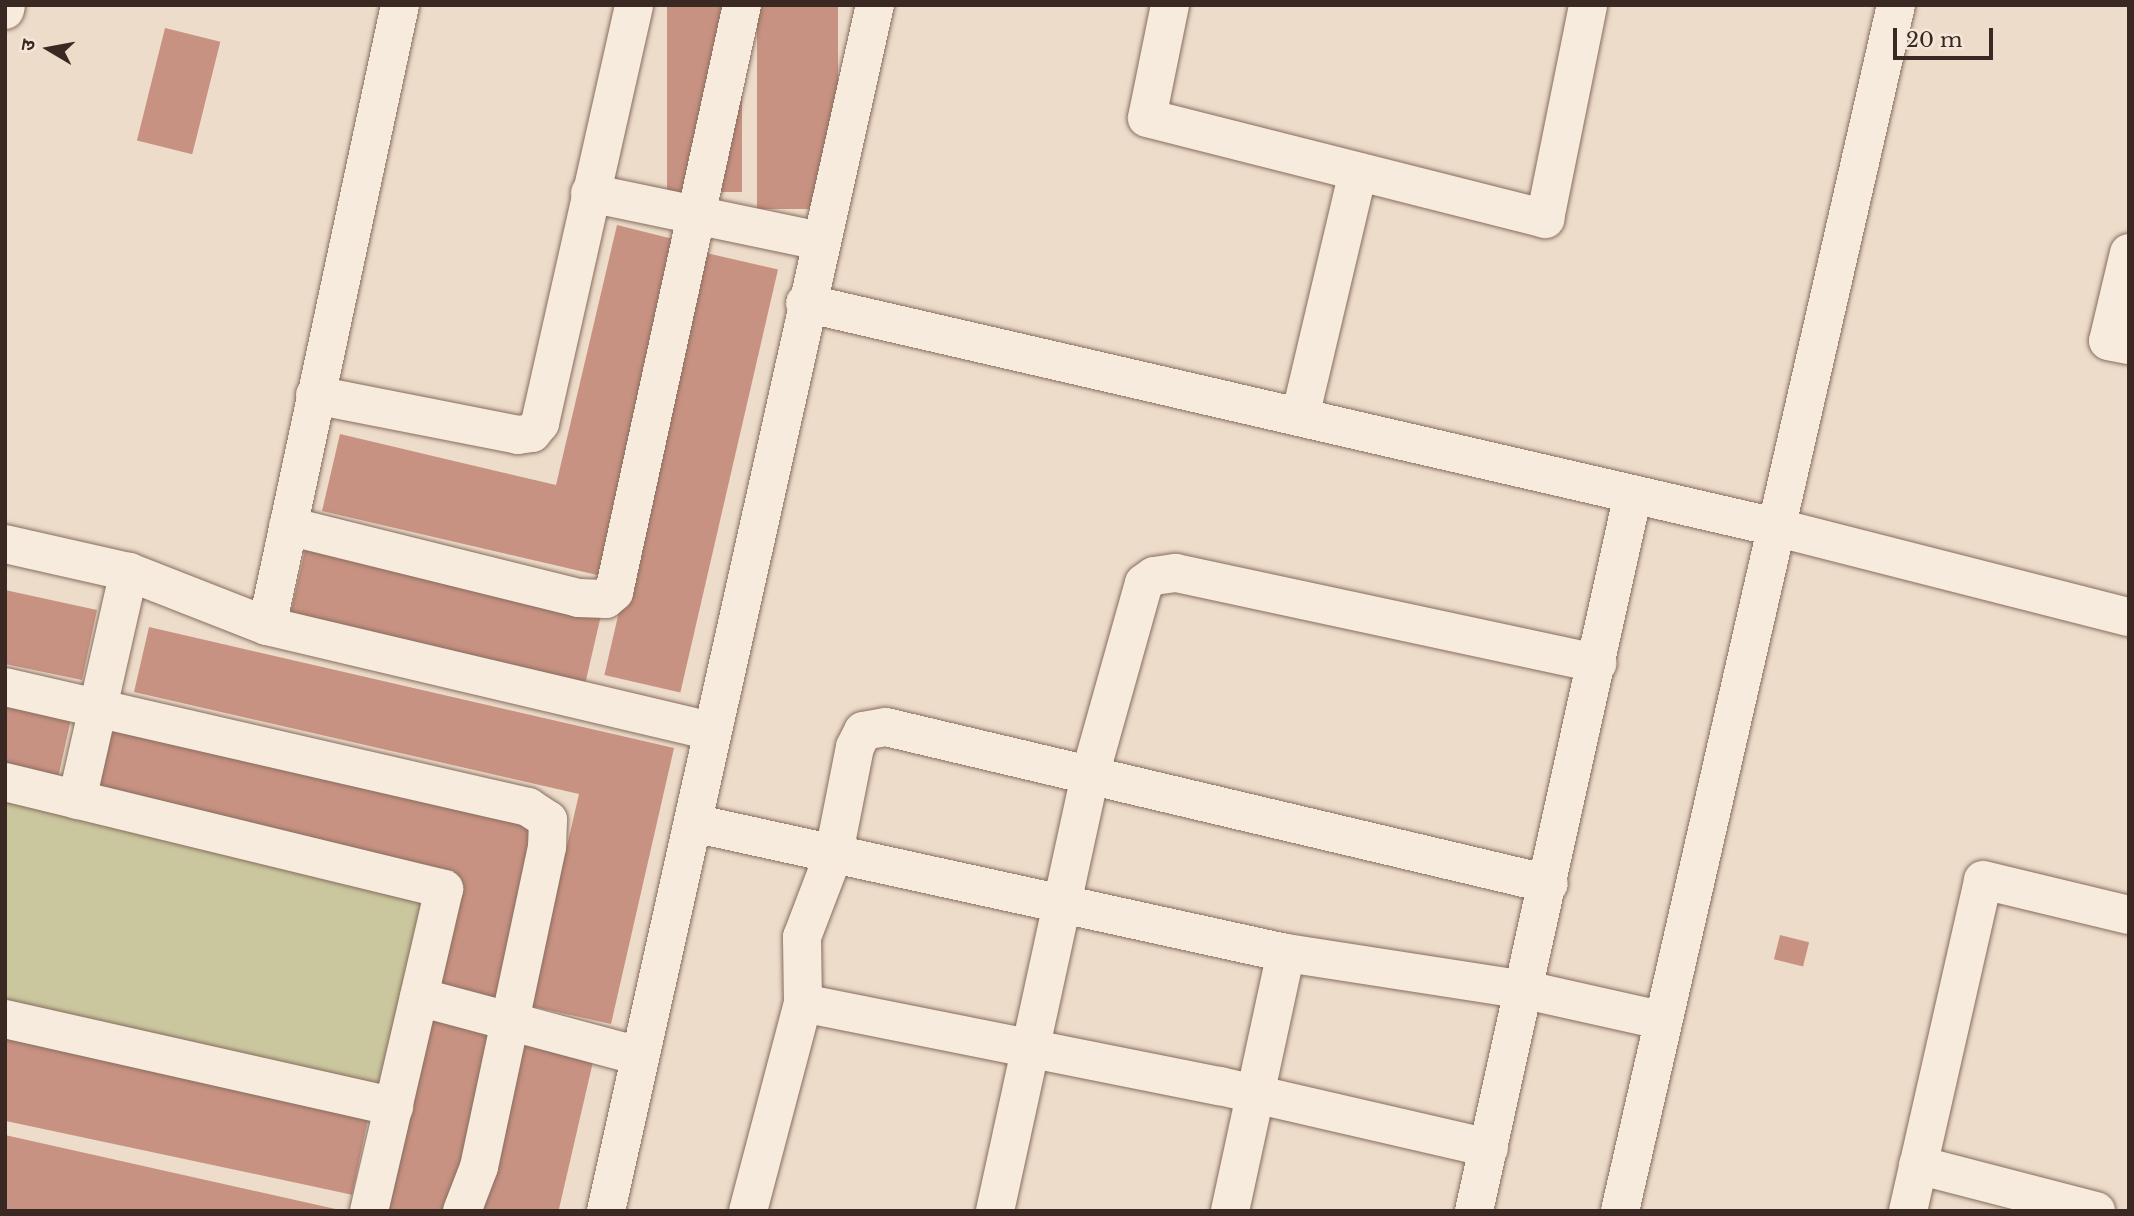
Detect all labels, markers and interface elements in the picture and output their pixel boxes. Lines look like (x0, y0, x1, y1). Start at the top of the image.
north arrow (14, 14, 84, 84)
scale bar (1896, 14, 1996, 58)
text: 20 m (1906, 27, 1963, 53)
text: उ (16, 38, 40, 53)

